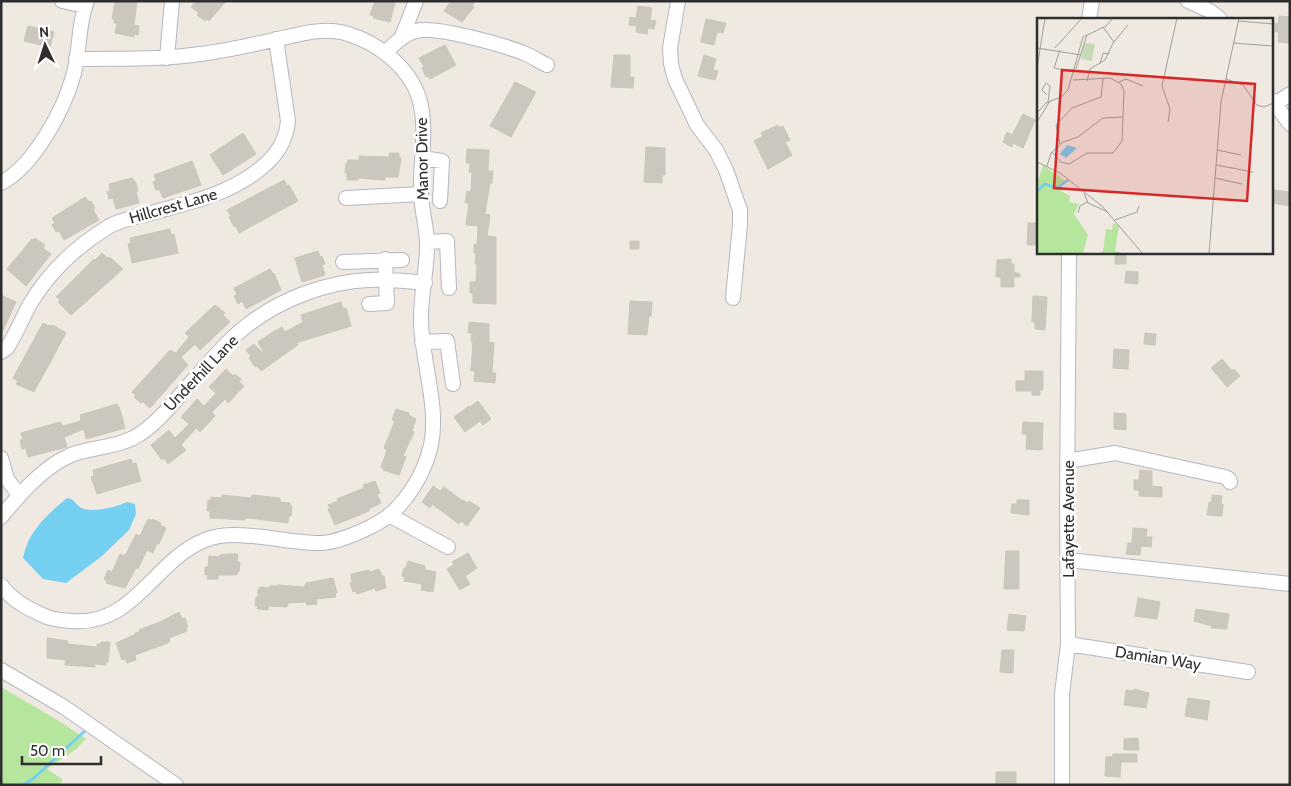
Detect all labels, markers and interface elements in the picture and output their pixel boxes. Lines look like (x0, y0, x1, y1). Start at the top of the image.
inset map (1037, 18, 1274, 254)
north arrow (20, 20, 70, 70)
text: N (39, 23, 50, 41)
street label: Manor Drive (412, 117, 432, 201)
street label: Hillcrest Lane (127, 184, 219, 228)
street label: Underhill Lane (160, 331, 242, 415)
street label: Lafayette Avenue (1059, 460, 1078, 578)
street label: Damian Way (1114, 642, 1202, 674)
scale bar (22, 734, 101, 766)
text: 50 m (30, 742, 65, 760)

